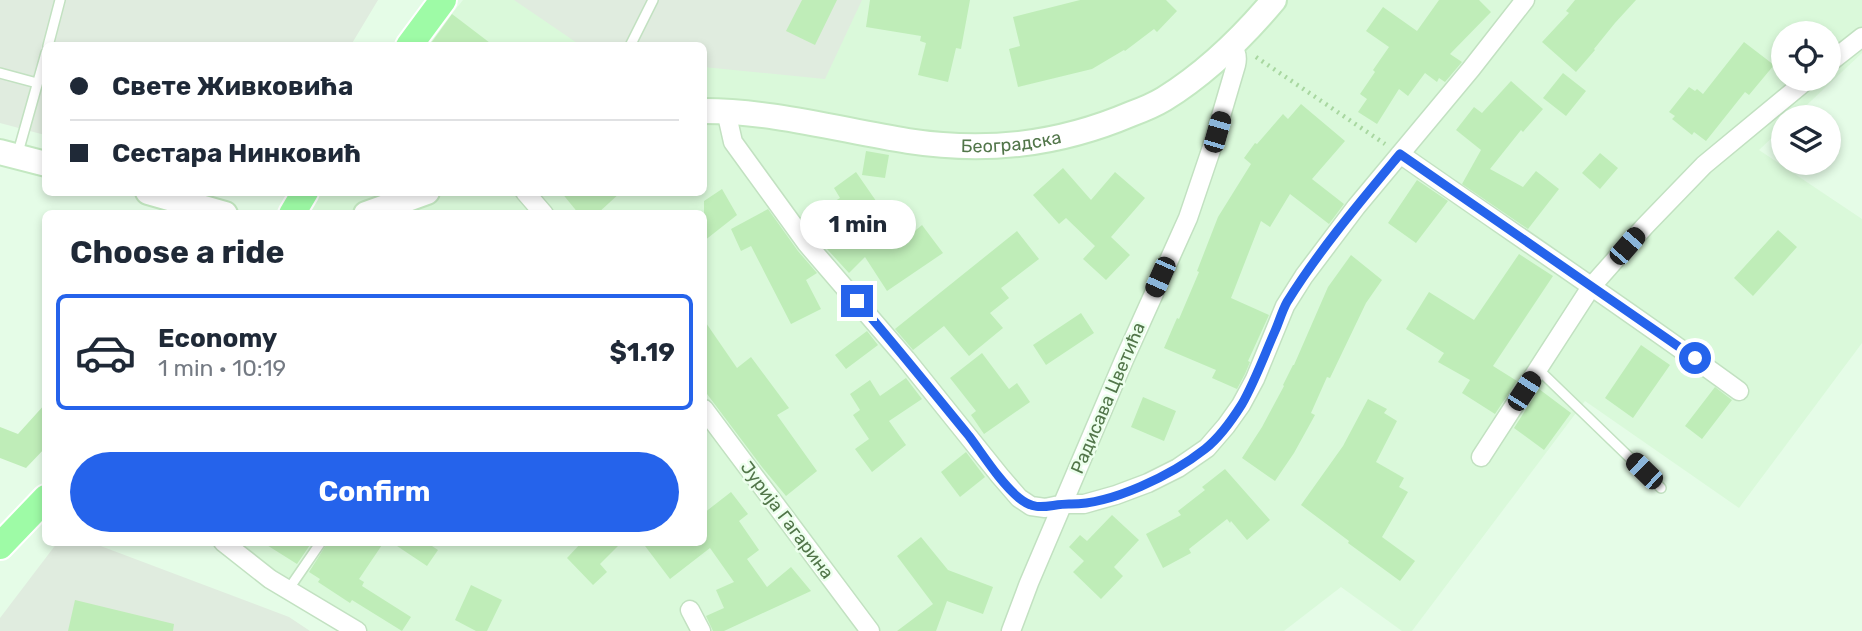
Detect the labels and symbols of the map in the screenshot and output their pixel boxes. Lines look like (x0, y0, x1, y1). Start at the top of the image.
car (1202, 109, 1233, 155)
street label: Београдска (961, 126, 1063, 157)
callout: 1 min (799, 200, 915, 248)
car (1606, 223, 1649, 269)
car (1142, 254, 1179, 300)
route end (841, 285, 873, 317)
street label: Радисава Цветића (1066, 319, 1150, 477)
route start (1679, 342, 1711, 374)
car (1504, 368, 1545, 414)
car (1622, 449, 1667, 493)
street label: Јурија Гагарина (736, 457, 838, 583)

